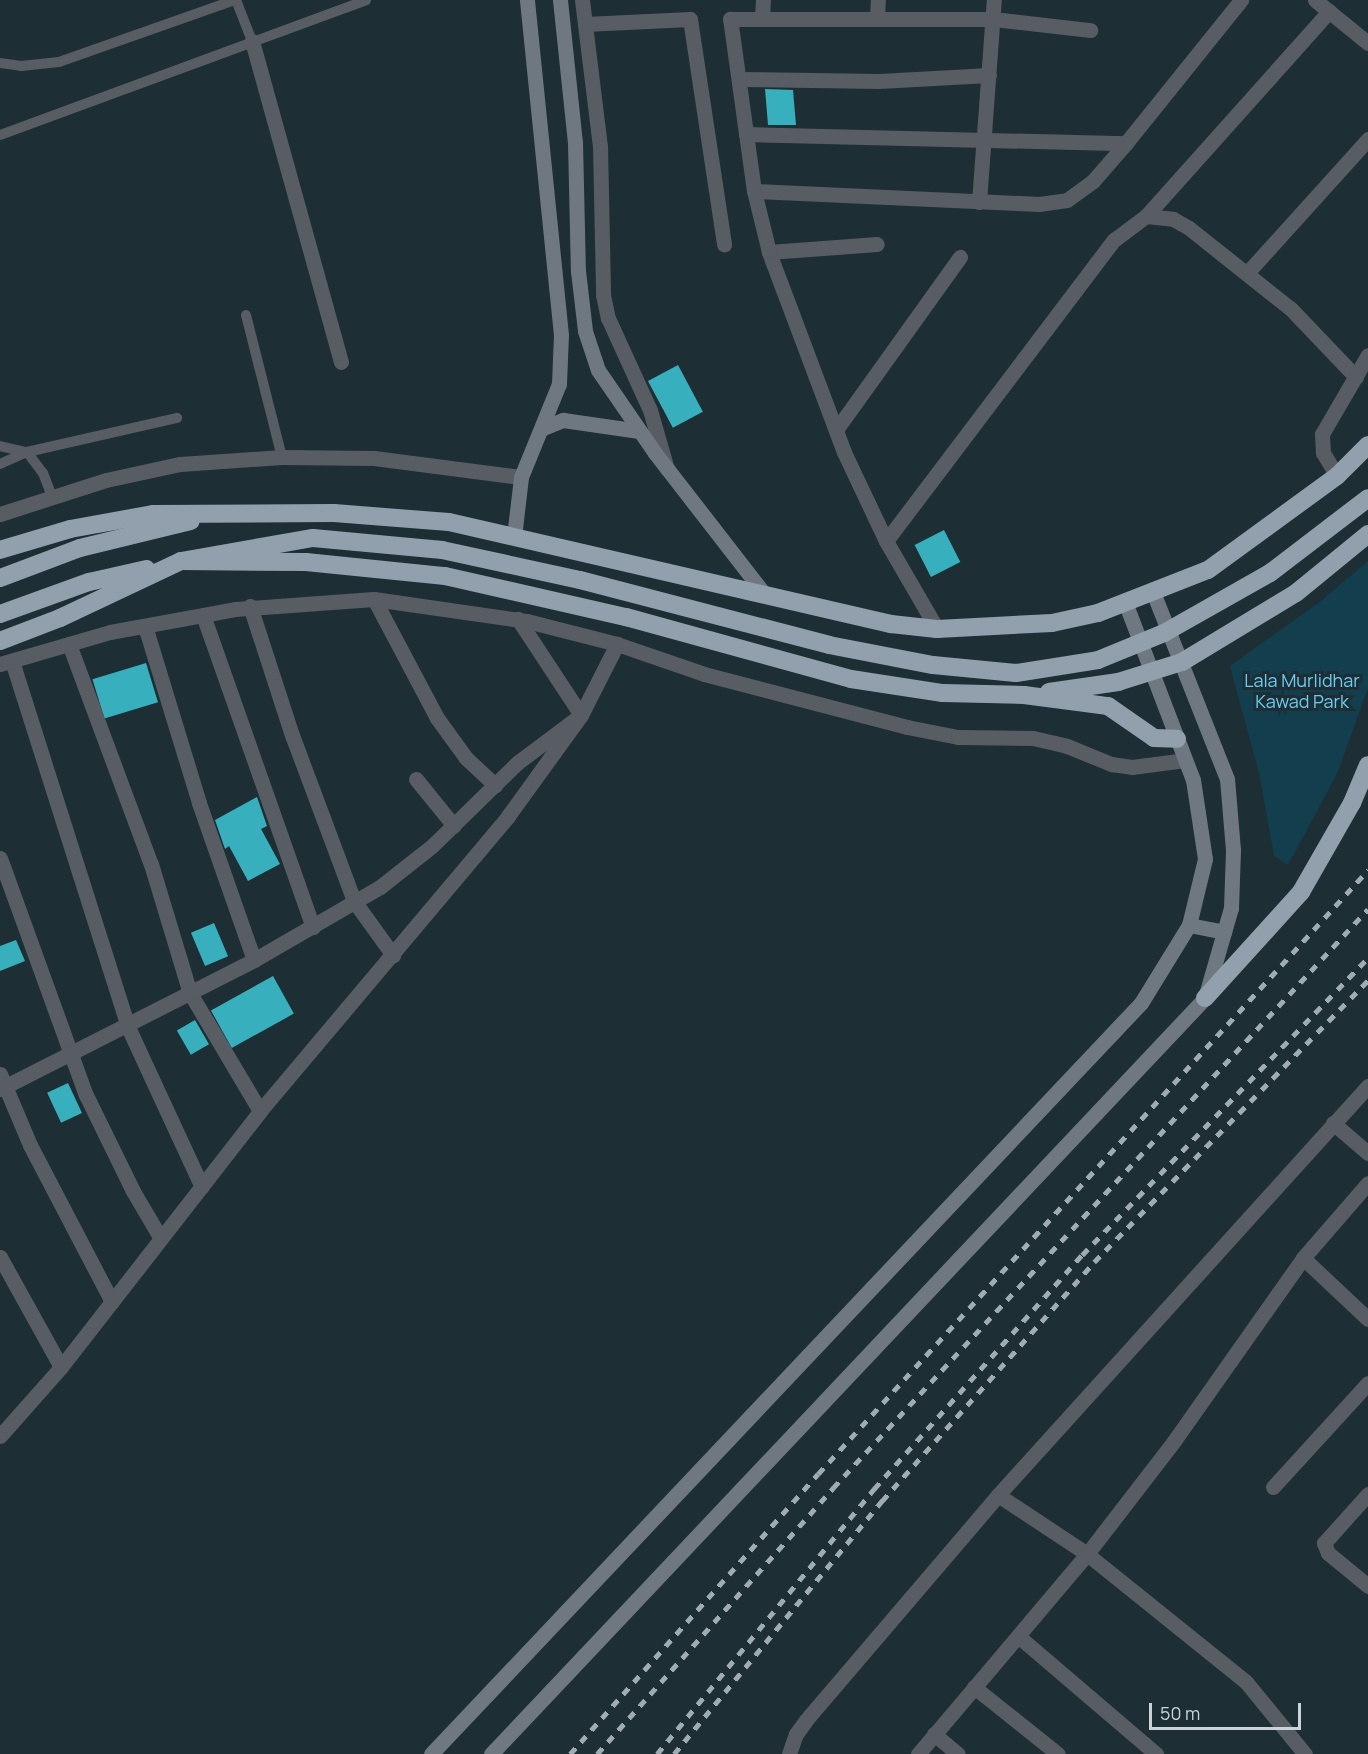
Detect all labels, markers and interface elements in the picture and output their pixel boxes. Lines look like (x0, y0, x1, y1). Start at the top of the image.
park label: Lala Murlidhar Kawad Park (1244, 670, 1360, 712)
scale bar (1152, 1691, 1304, 1729)
text: 50 m (1160, 1701, 1200, 1725)

